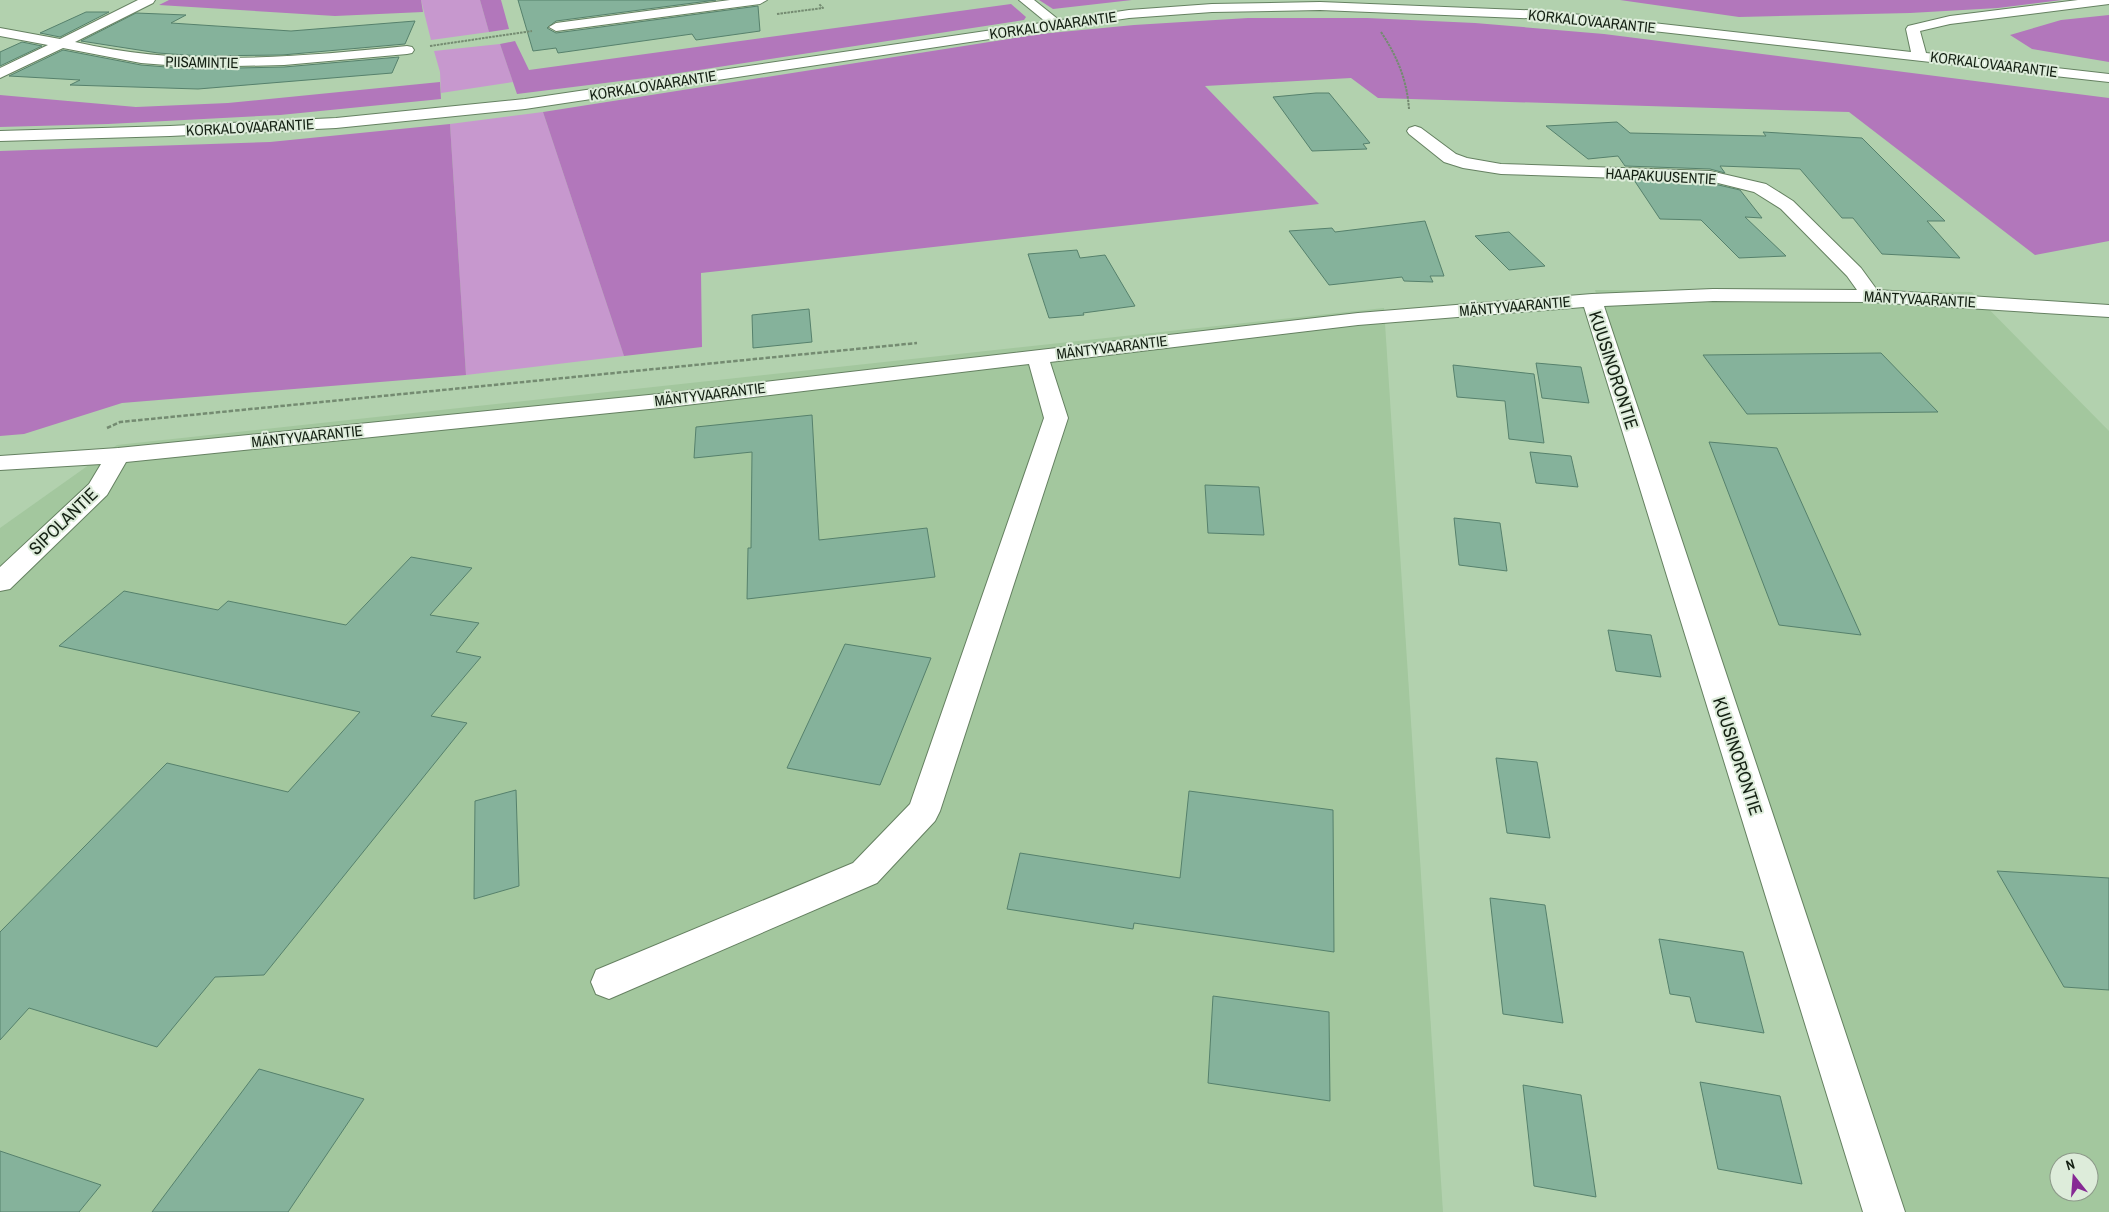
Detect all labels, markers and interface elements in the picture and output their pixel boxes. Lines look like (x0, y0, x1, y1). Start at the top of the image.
street label: KORKALOVAARANTIE (1527, 4, 1657, 38)
street label: KORKALOVAARANTIE (988, 6, 1118, 44)
street label: KORKALOVAARANTIE (1929, 46, 2059, 82)
street label: PIISAMINTIE (165, 51, 239, 73)
street label: KORKALOVAARANTIE (588, 65, 718, 105)
street label: KORKALOVAARANTIE (185, 113, 315, 141)
street label: HAAPAKUUSENTIE (1605, 163, 1717, 189)
street label: MÄNTYVAARANTIE (1864, 286, 1976, 312)
street label: MÄNTYVAARANTIE (1458, 291, 1572, 321)
street label: KUUSINORONTIE (1583, 308, 1645, 432)
street label: MÄNTYVAARANTIE (1055, 330, 1169, 364)
street label: MÄNTYVAARANTIE (653, 377, 767, 411)
street label: MÄNTYVAARANTIE (250, 420, 364, 452)
street label: SIPOLANTIE (23, 482, 103, 560)
street label: KUUSINORONTIE (1707, 694, 1769, 818)
north arrow (2049, 1152, 2099, 1202)
text: N (2064, 1155, 2077, 1174)

